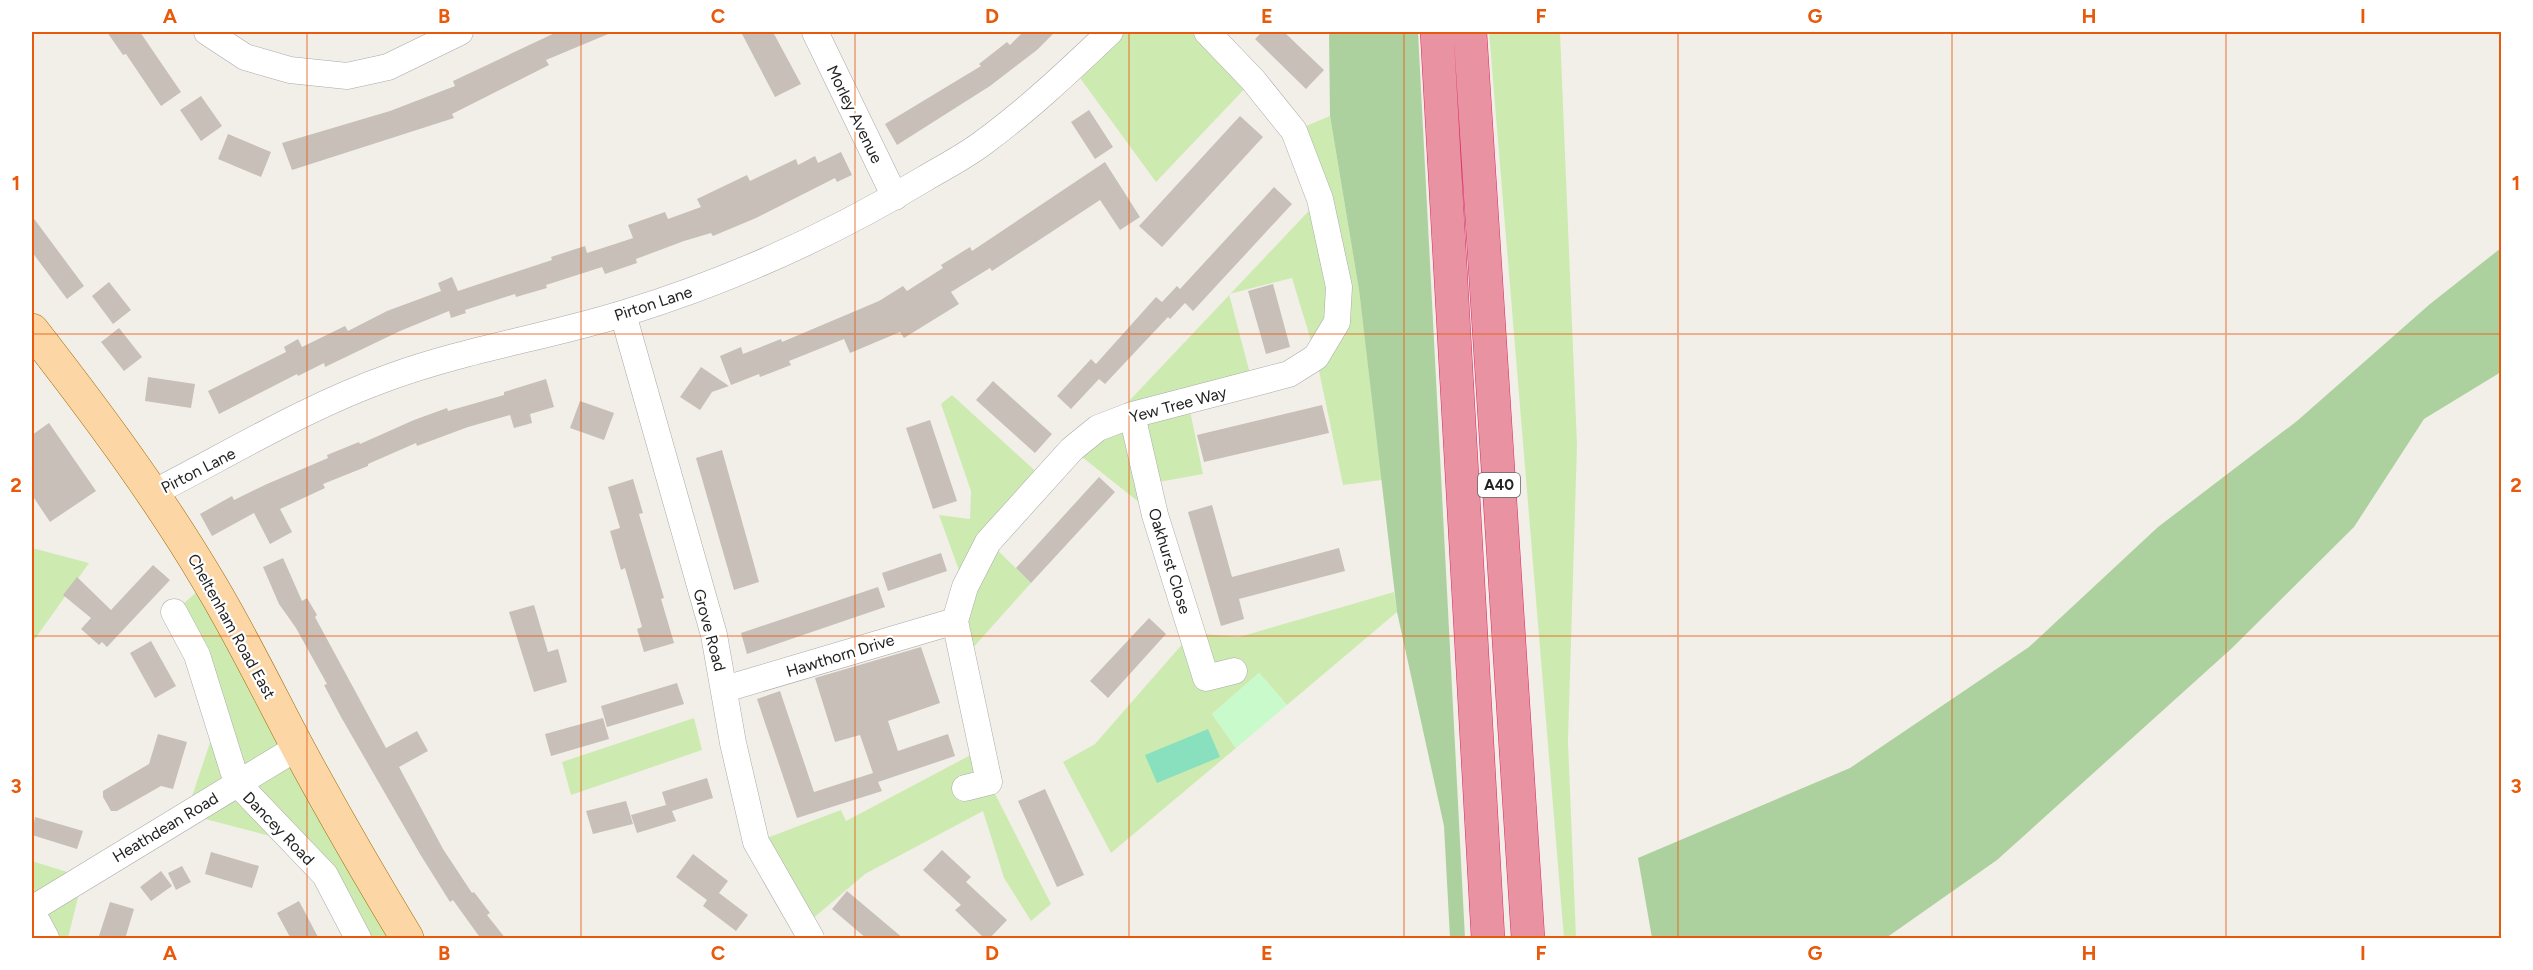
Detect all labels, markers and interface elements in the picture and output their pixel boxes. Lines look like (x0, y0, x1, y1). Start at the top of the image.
text: A (163, 4, 178, 28)
text: B (438, 4, 450, 28)
text: C (711, 4, 725, 28)
text: D (985, 4, 999, 28)
text: E (1261, 4, 1273, 28)
text: F (1535, 4, 1547, 28)
text: G (1808, 4, 1823, 28)
text: H (2082, 4, 2097, 28)
text: I (2360, 4, 2366, 28)
street label: Morley Avenue (823, 62, 887, 167)
text: 1 (12, 171, 20, 195)
text: 1 (2512, 171, 2520, 195)
street label: Pirton Lane (612, 282, 695, 325)
street label: Yew Tree Way (1127, 382, 1229, 427)
street label: Pirton Lane (158, 444, 239, 497)
text: 2 (10, 473, 22, 497)
road number: A40 (1478, 473, 1520, 497)
text: 2 (2510, 473, 2522, 497)
street label: Oakhurst Close (1144, 506, 1195, 617)
street label: Cheltenham Road East (184, 550, 279, 702)
street label: Grove Road (689, 587, 730, 673)
street label: Hawthorn Drive (784, 630, 897, 681)
text: 3 (10, 774, 22, 798)
text: 3 (2510, 774, 2522, 798)
street label: Heathdean Road (109, 788, 222, 866)
street label: Dancey Road (239, 788, 318, 869)
text: A (163, 941, 178, 965)
text: B (438, 941, 450, 965)
text: C (711, 941, 725, 965)
text: D (985, 941, 999, 965)
text: E (1261, 941, 1273, 965)
text: F (1535, 941, 1547, 965)
text: G (1808, 941, 1823, 965)
text: H (2082, 941, 2097, 965)
text: I (2360, 941, 2366, 965)

